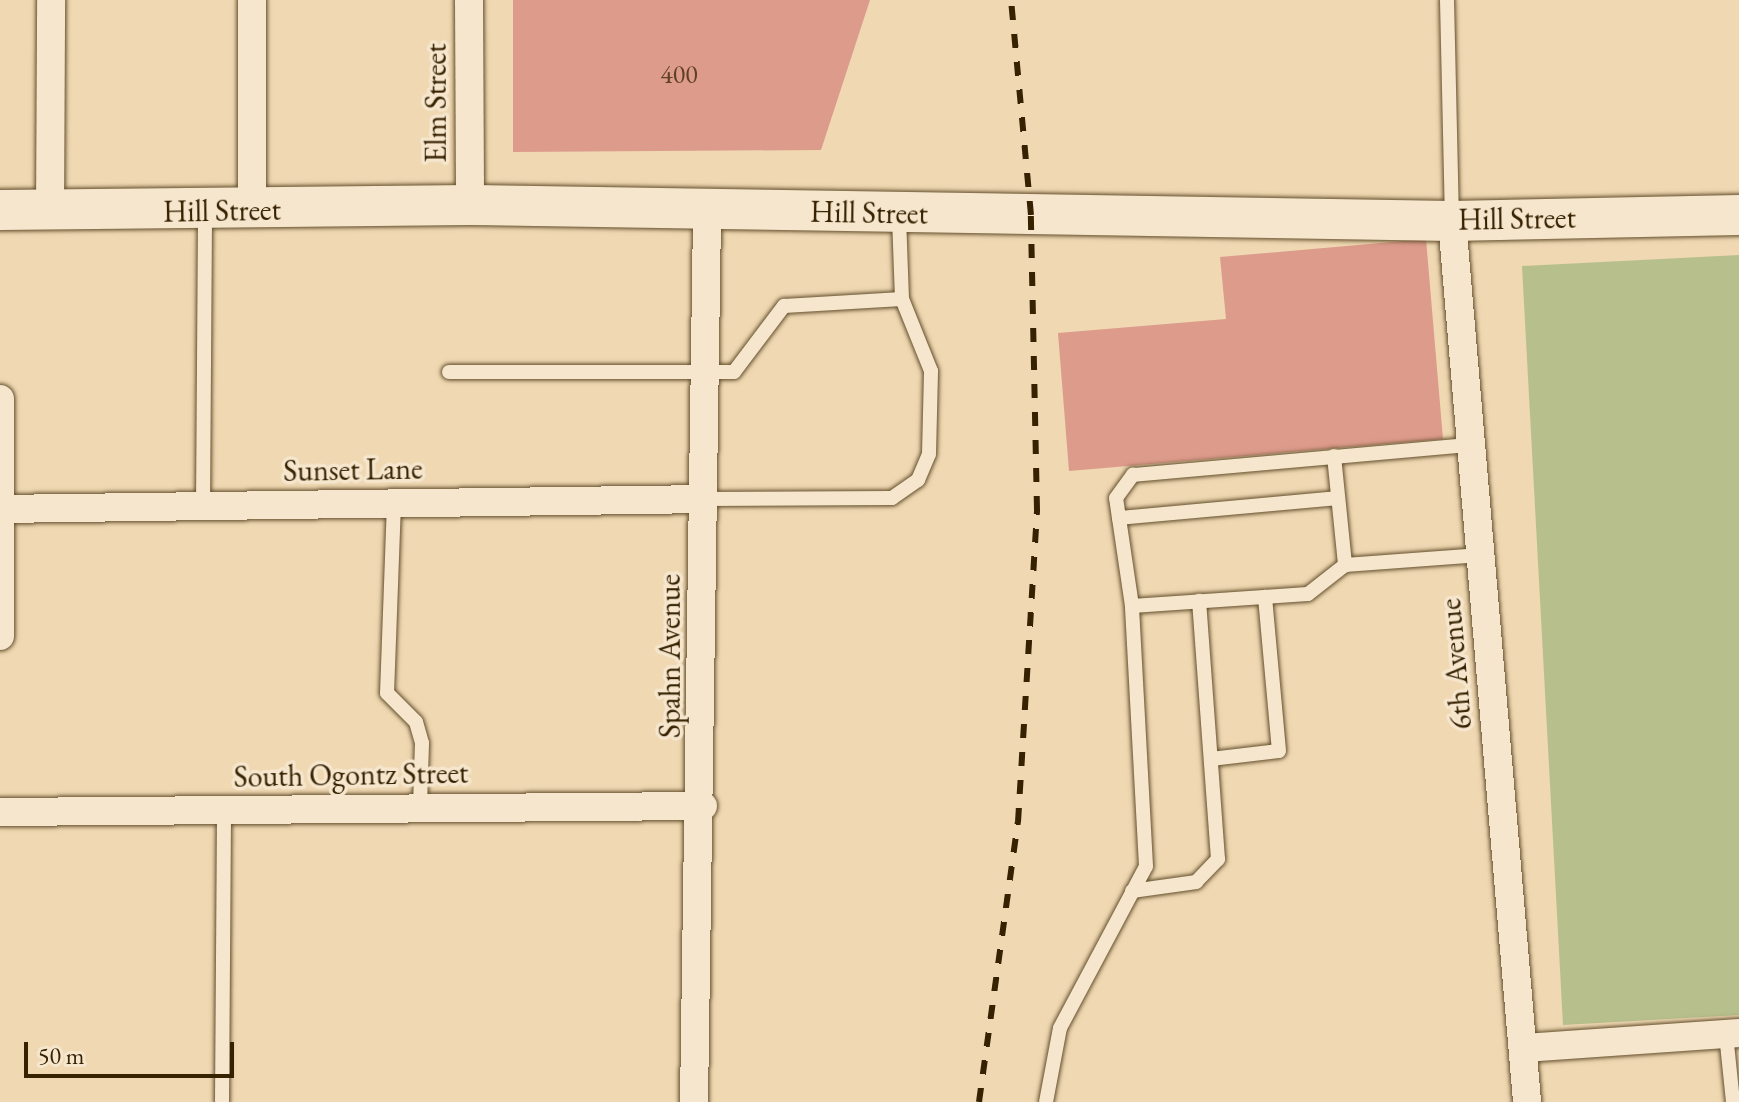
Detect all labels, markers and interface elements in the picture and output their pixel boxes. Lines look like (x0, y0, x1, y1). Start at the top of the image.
street label: Elm Street (418, 43, 454, 163)
house number: 400 (660, 59, 698, 91)
street label: Hill Street (163, 192, 281, 230)
street label: Hill Street (810, 194, 928, 232)
street label: Hill Street (1458, 200, 1576, 238)
street label: Sunset Lane (283, 451, 423, 489)
street label: Spahn Avenue (652, 574, 688, 738)
street label: 6th Avenue (1432, 597, 1480, 731)
street label: South Ogontz Street (233, 755, 469, 795)
scale bar (28, 1026, 238, 1076)
text: 50 m (38, 1040, 85, 1071)

